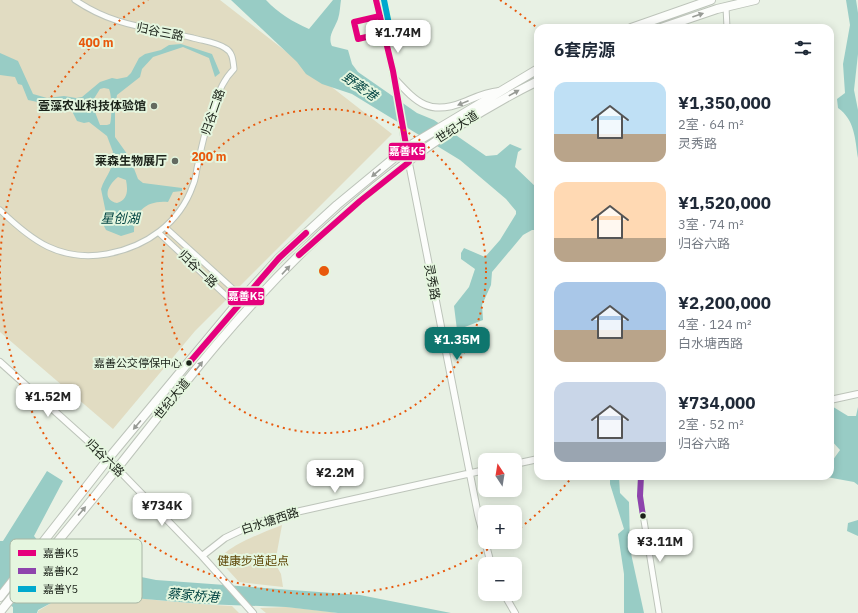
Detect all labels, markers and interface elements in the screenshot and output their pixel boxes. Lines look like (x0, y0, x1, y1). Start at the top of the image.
one-way arrow (692, 12, 704, 18)
street label: 归谷三路 (135, 20, 185, 43)
pin: ¥1.74M (365, 20, 431, 54)
text: ¥1.74M (375, 24, 421, 41)
text: 400 m (78, 35, 114, 50)
icon: filters (792, 37, 814, 59)
text: 6套房源 (554, 39, 615, 61)
water label: 野菱港 (339, 68, 382, 106)
street label: 归谷二路 (198, 87, 227, 137)
one-way arrow (508, 90, 520, 97)
text: ¥1,350,000 (678, 92, 771, 114)
place label: 壹藻农业科技体验馆 (38, 98, 146, 113)
icon: home (586, 98, 634, 146)
one-way arrow (456, 100, 468, 106)
marker: 壹藻农业科技体验馆 (149, 101, 159, 111)
street label: 世纪大道 (433, 107, 481, 146)
text: 2室 · 64 m² (678, 116, 744, 133)
text: 灵秀路 (678, 135, 717, 152)
line badge: 嘉善K5 (388, 142, 426, 161)
text: 嘉善K5 (389, 144, 426, 158)
text: 200 m (191, 149, 227, 164)
place label: 莱森生物展厅 (95, 153, 167, 168)
marker: 莱森生物展厅 (170, 156, 180, 166)
one-way arrow (371, 168, 381, 177)
text: ¥1,520,000 (678, 192, 771, 214)
icon: home (586, 198, 634, 246)
water label: 星创湖 (100, 210, 141, 227)
text: 3室 · 74 m² (678, 216, 744, 233)
text: 归谷六路 (678, 235, 730, 252)
street label: 归谷一路 (176, 247, 221, 290)
street label: 灵秀路 (422, 263, 443, 301)
centre of rings (317, 264, 331, 278)
one-way arrow (281, 265, 290, 274)
line badge: 嘉善K5 (227, 287, 265, 306)
text: 嘉善K5 (228, 289, 265, 303)
text: ¥2,200,000 (678, 292, 771, 314)
icon: home (586, 298, 634, 346)
text: 4室 · 124 m² (678, 316, 752, 333)
pin: ¥1.35M (424, 327, 490, 361)
text: ¥1.35M (434, 331, 480, 348)
text: 白水塘西路 (678, 335, 743, 352)
place label: 嘉善公交停保中心 (94, 356, 182, 370)
marker: 嘉善公交停保中心 (184, 358, 194, 368)
one-way arrow (195, 361, 203, 372)
street label: 世纪大道 (151, 375, 193, 422)
pin: ¥1.52M (15, 384, 81, 418)
text: ¥1.52M (25, 388, 71, 405)
text: ¥734,000 (678, 392, 756, 414)
icon: home (586, 398, 634, 446)
text: 2室 · 52 m² (678, 416, 744, 433)
one-way arrow (132, 420, 141, 430)
text: 归谷六路 (678, 435, 730, 452)
street label: 归谷六路 (83, 436, 128, 480)
north arrow (478, 453, 522, 497)
map controls (478, 453, 522, 601)
pin: ¥2.2M (307, 460, 363, 494)
text: ¥2.2M (316, 464, 354, 481)
pin: ¥734K (134, 493, 190, 527)
text: ¥734K (142, 497, 182, 514)
street label: 白水塘西路 (239, 504, 301, 537)
button: + (478, 505, 522, 549)
one-way arrow (78, 506, 87, 516)
unlabelled marker (638, 511, 648, 521)
pin: ¥3.11M (627, 529, 693, 563)
text: ¥3.11M (637, 533, 683, 550)
legend (10, 539, 142, 603)
text: 嘉善K5 (43, 546, 79, 560)
park label: 健康步道起点 (217, 553, 289, 568)
button: − (478, 557, 522, 601)
text: 嘉善K2 (43, 564, 79, 578)
text: 嘉善Y5 (43, 582, 78, 596)
water label: 蔡家桥港 (166, 585, 222, 606)

